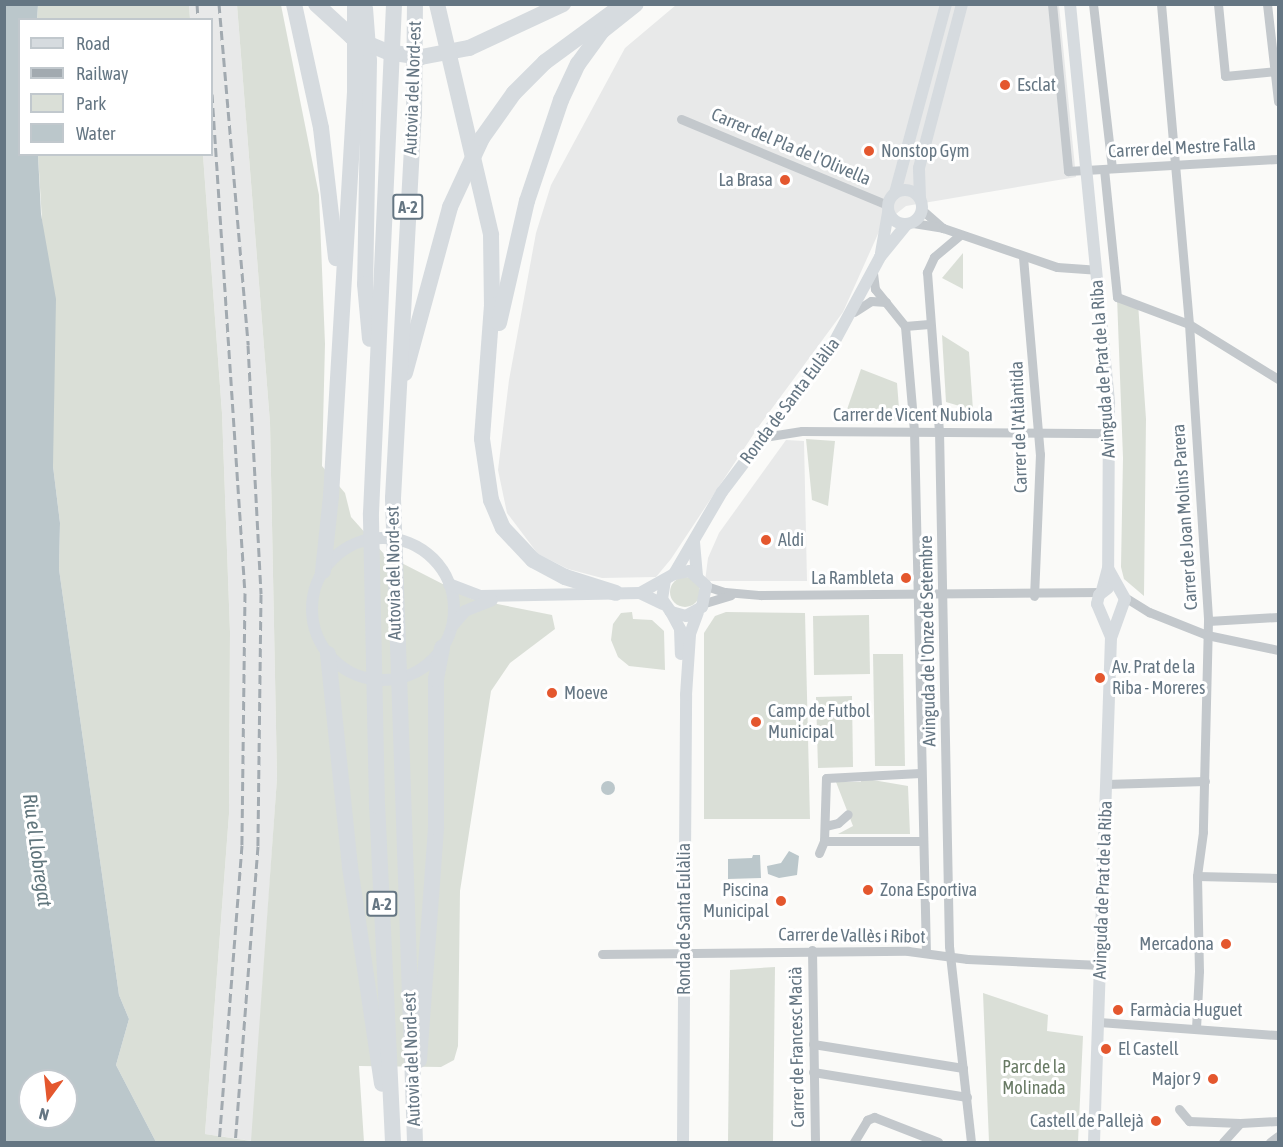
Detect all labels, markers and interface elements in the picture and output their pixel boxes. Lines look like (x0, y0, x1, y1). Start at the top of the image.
legend (18, 18, 213, 156)
street label: Autovia del Nord-est (400, 21, 426, 155)
text: Road (76, 33, 110, 54)
text: Railway (76, 63, 128, 84)
place label: Esclat (1017, 74, 1056, 96)
marker: Esclat (998, 78, 1012, 92)
text: Park (76, 93, 106, 114)
street label: Carrer del Pla de l'Olivella (708, 104, 874, 190)
text: Water (76, 123, 115, 144)
street label: Carrer del Mestre Falla (1108, 133, 1256, 163)
place label: Nonstop Gym (881, 140, 970, 162)
marker: Nonstop Gym (862, 144, 876, 158)
place label: La Brasa (719, 169, 773, 191)
marker: La Brasa (778, 173, 792, 187)
road number: A-2 (392, 194, 424, 220)
street label: Avinguda de Prat de la Riba (1086, 279, 1120, 459)
street label: Ronda de Santa Eulàlia (736, 334, 844, 468)
street label: Carrer de l'Atlàntida (1006, 361, 1032, 493)
street label: Carrer de Vicent Nubiola (833, 404, 993, 426)
street label: Carrer de Joan Molins Parera (1168, 423, 1202, 611)
street label: Autovia del Nord-est (382, 506, 406, 640)
place label: Aldi (778, 529, 804, 551)
marker: Aldi (759, 533, 773, 547)
street label: Avinguda de l'Onze de Setembre (915, 535, 941, 747)
place label: La Rambleta (811, 567, 894, 589)
marker: La Rambleta (899, 571, 913, 585)
place label: Av. Prat de la Riba - Moreres (1112, 657, 1205, 700)
marker: Av. Prat de la Riba - Moreres (1093, 671, 1107, 685)
place label: Moeve (564, 682, 608, 704)
marker: Moeve (545, 686, 559, 700)
place label: Camp de Futbol Municipal (768, 701, 870, 744)
marker: Camp de Futbol Municipal (749, 715, 763, 729)
water label: Riu el Llobregat (18, 792, 58, 908)
street label: Avinguda de Prat de la Riba (1089, 800, 1117, 980)
street label: Ronda de Santa Eulàlia (673, 843, 695, 995)
place label: Zona Esportiva (880, 879, 977, 901)
place label: Piscina Municipal (703, 880, 769, 922)
marker: Zona Esportiva (861, 883, 875, 897)
road number: A-2 (366, 891, 398, 917)
marker: Piscina Municipal (774, 894, 788, 908)
street label: Carrer de Vallès i Ribot (778, 924, 926, 948)
place label: Mercadona (1139, 933, 1214, 955)
marker: Mercadona (1219, 937, 1233, 951)
street label: Carrer de Francesc Macià (785, 966, 809, 1128)
street label: Autovia del Nord-est (399, 992, 425, 1126)
place label: Farmàcia Huguet (1130, 999, 1242, 1021)
marker: Farmàcia Huguet (1111, 1003, 1125, 1017)
place label: El Castell (1118, 1038, 1178, 1060)
marker: El Castell (1099, 1042, 1113, 1056)
park label: Parc de la Molinada (1002, 1057, 1066, 1100)
place label: Major 9 (1152, 1068, 1201, 1090)
north arrow (18, 1069, 78, 1129)
marker: Major 9 (1206, 1072, 1220, 1086)
text: N (37, 1105, 51, 1124)
place label: Castell de Pallejà (1030, 1110, 1144, 1132)
marker: Castell de Pallejà (1149, 1114, 1163, 1128)

